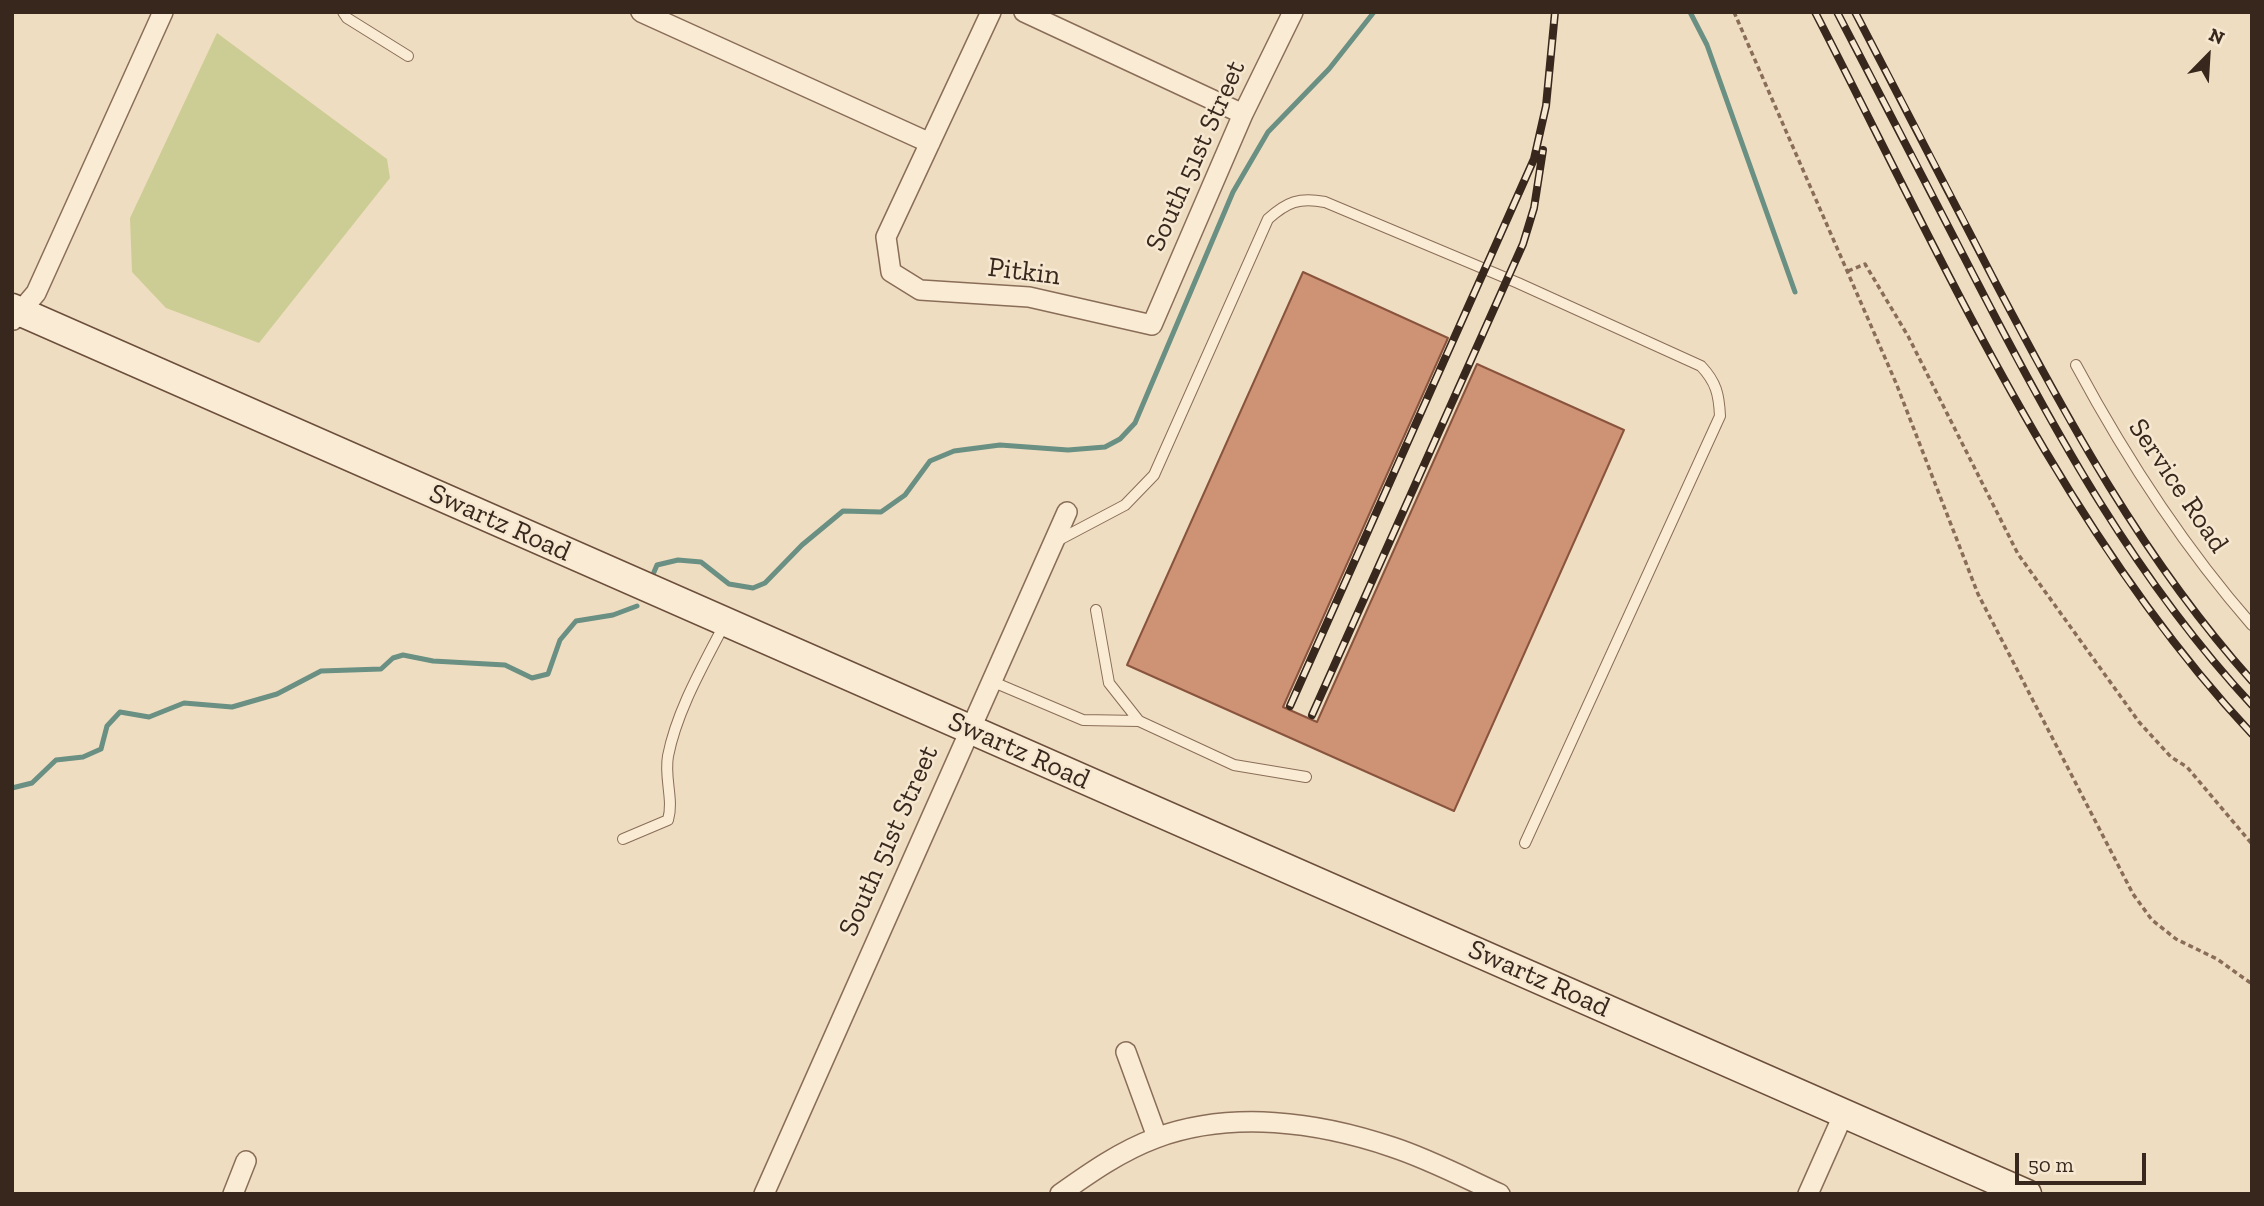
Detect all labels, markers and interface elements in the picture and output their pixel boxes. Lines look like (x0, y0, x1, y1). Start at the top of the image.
north arrow (2173, 21, 2243, 91)
text: N (2205, 23, 2228, 50)
street label: South 51st Street (1139, 55, 1253, 257)
street label: Pitkin (986, 251, 1062, 293)
street label: Service Road (2121, 413, 2235, 559)
street label: Swartz Road (424, 477, 576, 569)
street label: Swartz Road (943, 705, 1095, 797)
street label: South 51st Street (832, 740, 946, 942)
street label: Swartz Road (1463, 933, 1615, 1025)
scale bar (2019, 1140, 2150, 1184)
text: 50 m (2028, 1152, 2074, 1177)

